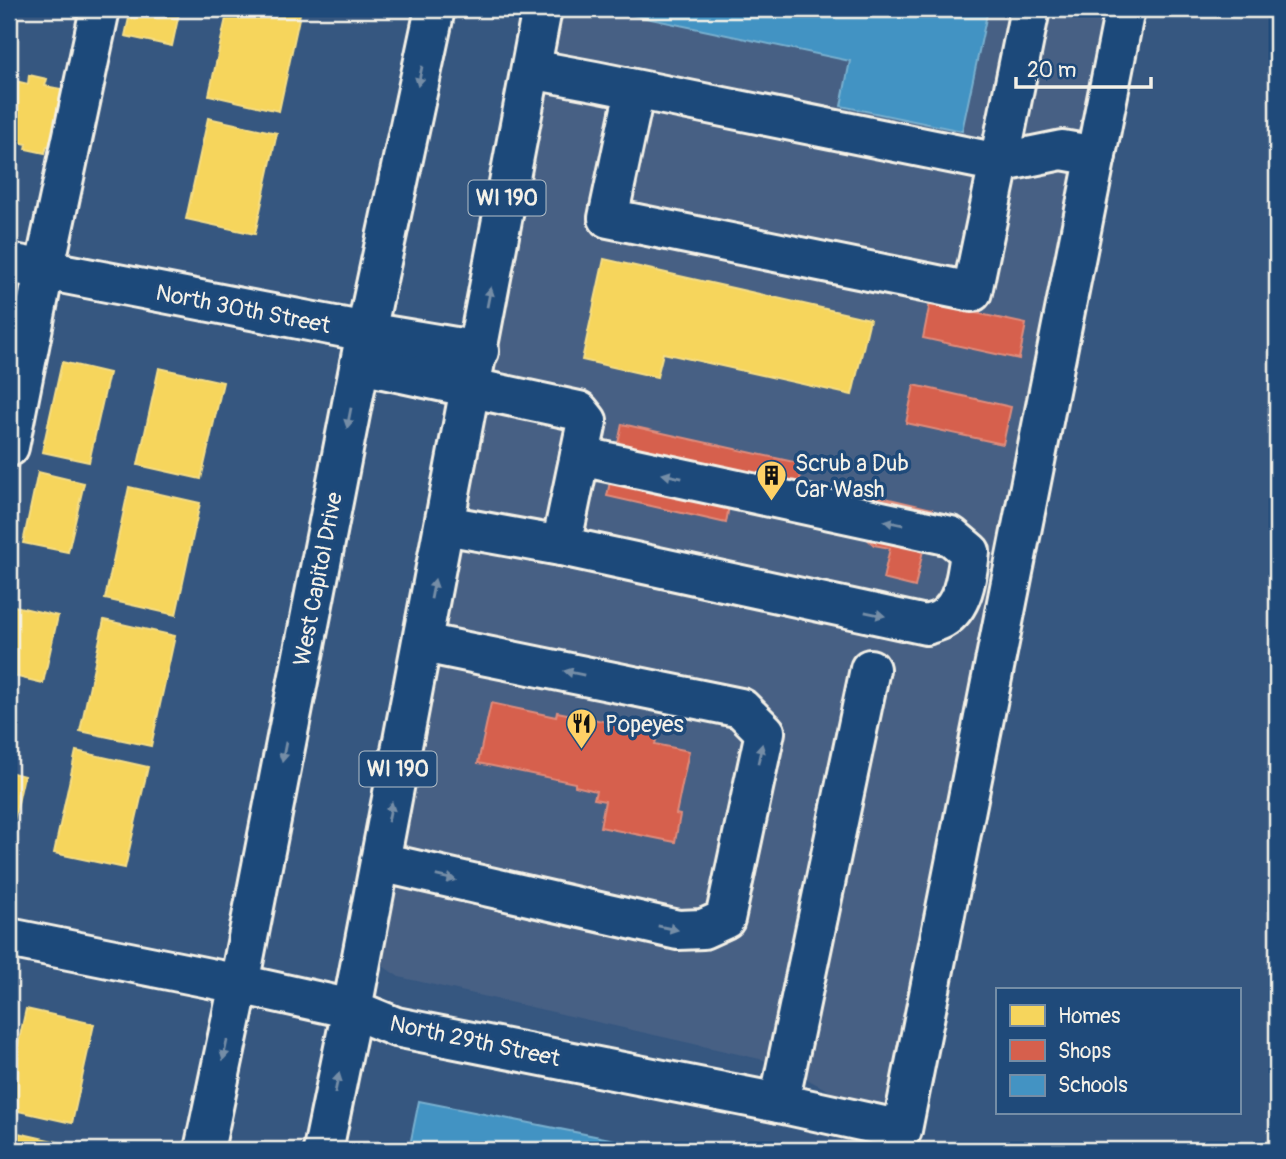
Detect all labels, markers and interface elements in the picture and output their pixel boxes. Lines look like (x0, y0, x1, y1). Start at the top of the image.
scale bar (1016, 46, 1151, 90)
text: 20 m (1027, 57, 1076, 84)
one-way arrow (415, 65, 426, 87)
road number: WI 190 (468, 180, 546, 216)
street label: North 30th Street (153, 278, 333, 340)
one-way arrow (483, 286, 494, 308)
one-way arrow (343, 407, 354, 429)
place label: Scrub a Dub Car Wash (795, 449, 909, 504)
building icon: Scrub a Dub Car Wash (755, 459, 789, 503)
one-way arrow (661, 470, 683, 481)
street label: West Capitol Drive (287, 489, 349, 668)
one-way arrow (883, 518, 905, 529)
one-way arrow (427, 578, 438, 600)
one-way arrow (864, 608, 886, 619)
one-way arrow (563, 668, 585, 679)
restaurant icon: Popeyes (565, 707, 599, 751)
place label: Popeyes (605, 710, 684, 739)
one-way arrow (278, 741, 289, 763)
one-way arrow (755, 743, 766, 765)
road number: WI 190 (360, 752, 436, 786)
one-way arrow (384, 801, 395, 823)
one-way arrow (435, 872, 457, 883)
one-way arrow (657, 922, 679, 933)
legend (996, 988, 1240, 1114)
text: Homes (1058, 1003, 1121, 1030)
street label: North 29th Street (387, 1009, 563, 1073)
text: Shops (1058, 1038, 1111, 1065)
one-way arrow (219, 1039, 230, 1061)
one-way arrow (331, 1072, 342, 1094)
text: Schools (1058, 1072, 1128, 1099)

